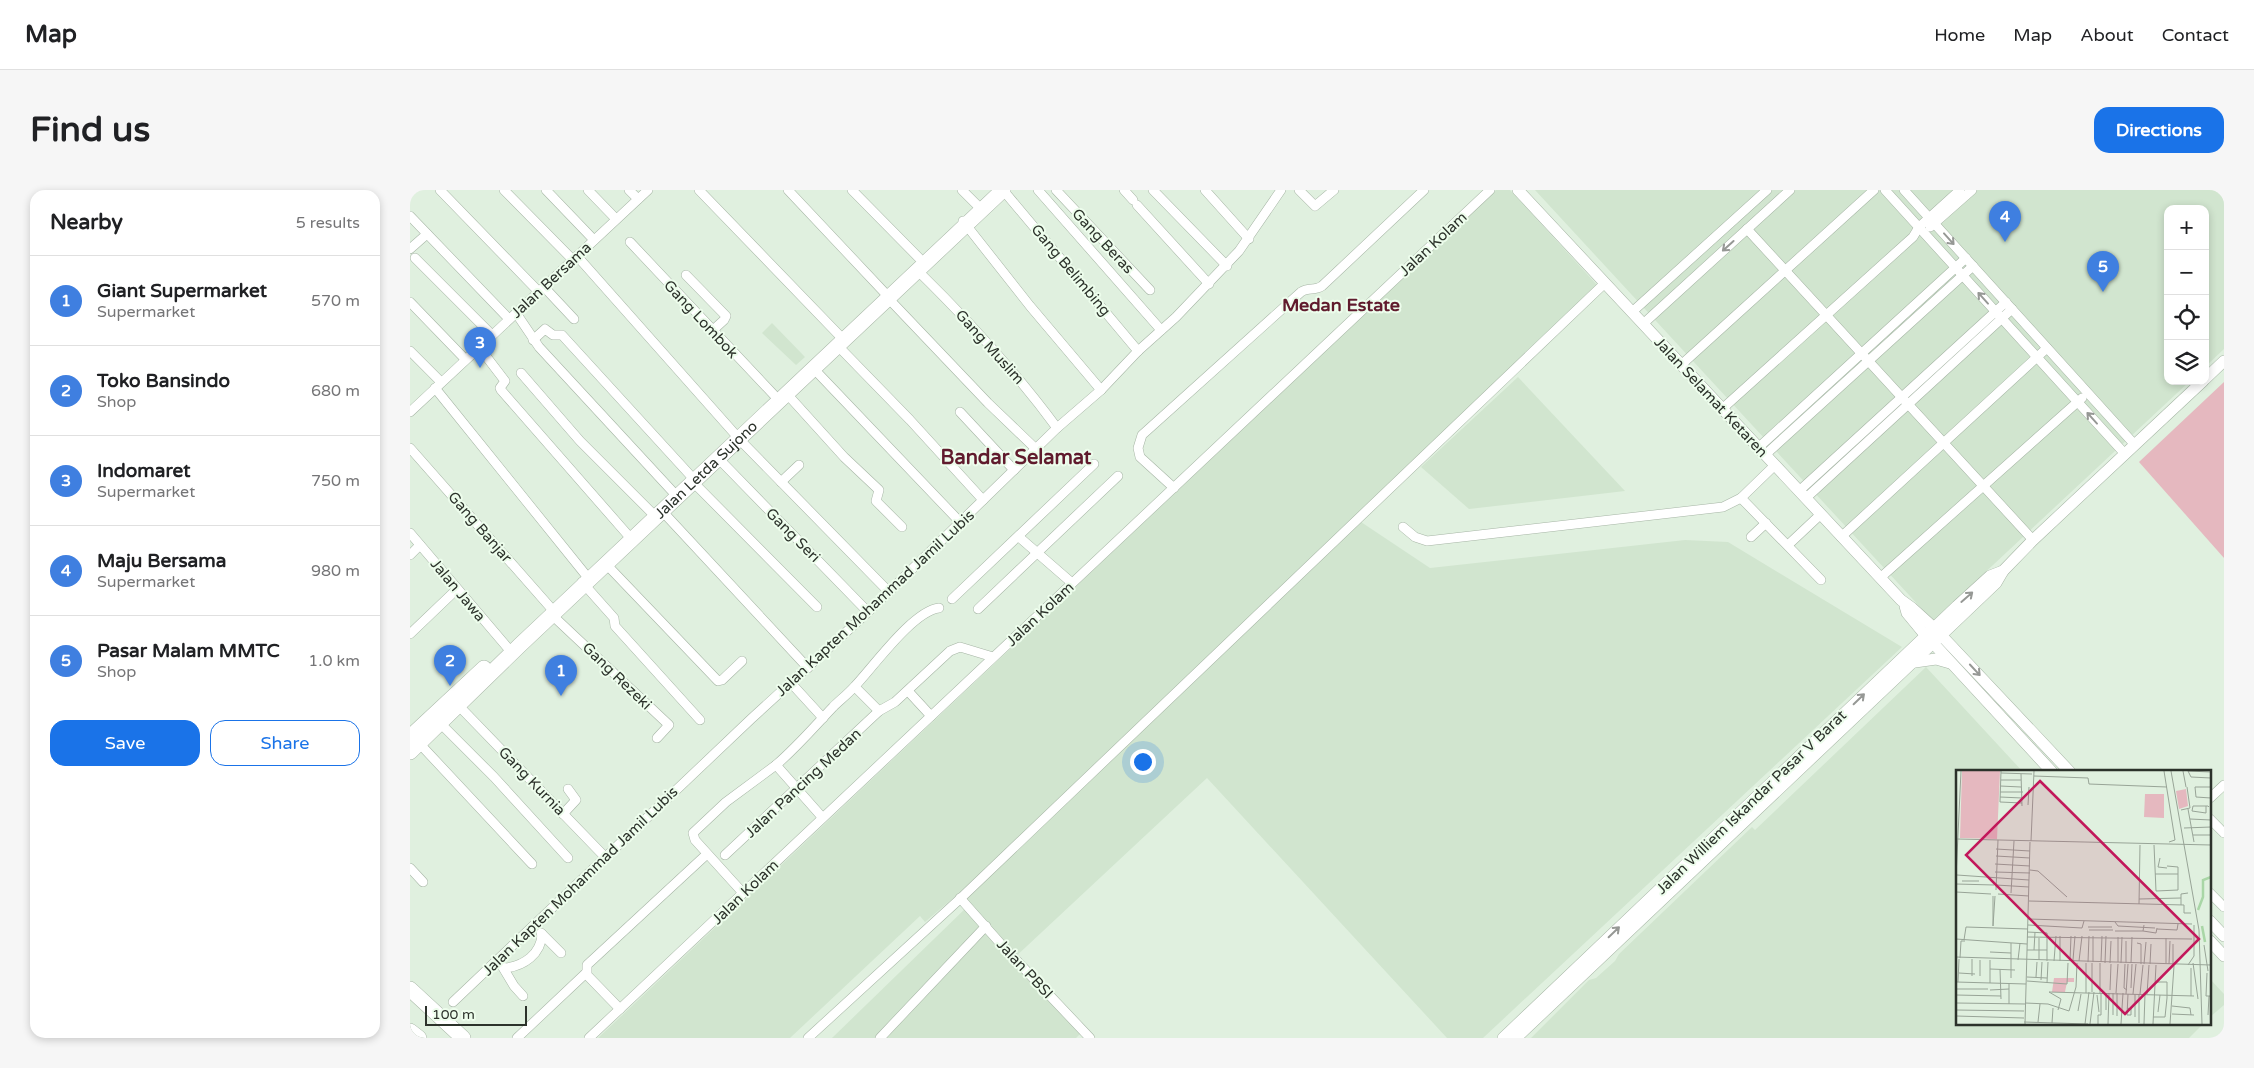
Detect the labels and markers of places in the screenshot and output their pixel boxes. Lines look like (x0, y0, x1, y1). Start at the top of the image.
pin: 4 (1989, 201, 2021, 242)
pin: 5 (2087, 251, 2119, 292)
pin: 3 (464, 327, 496, 368)
pin: 2 (434, 645, 466, 686)
pin: 1 (545, 655, 577, 696)

